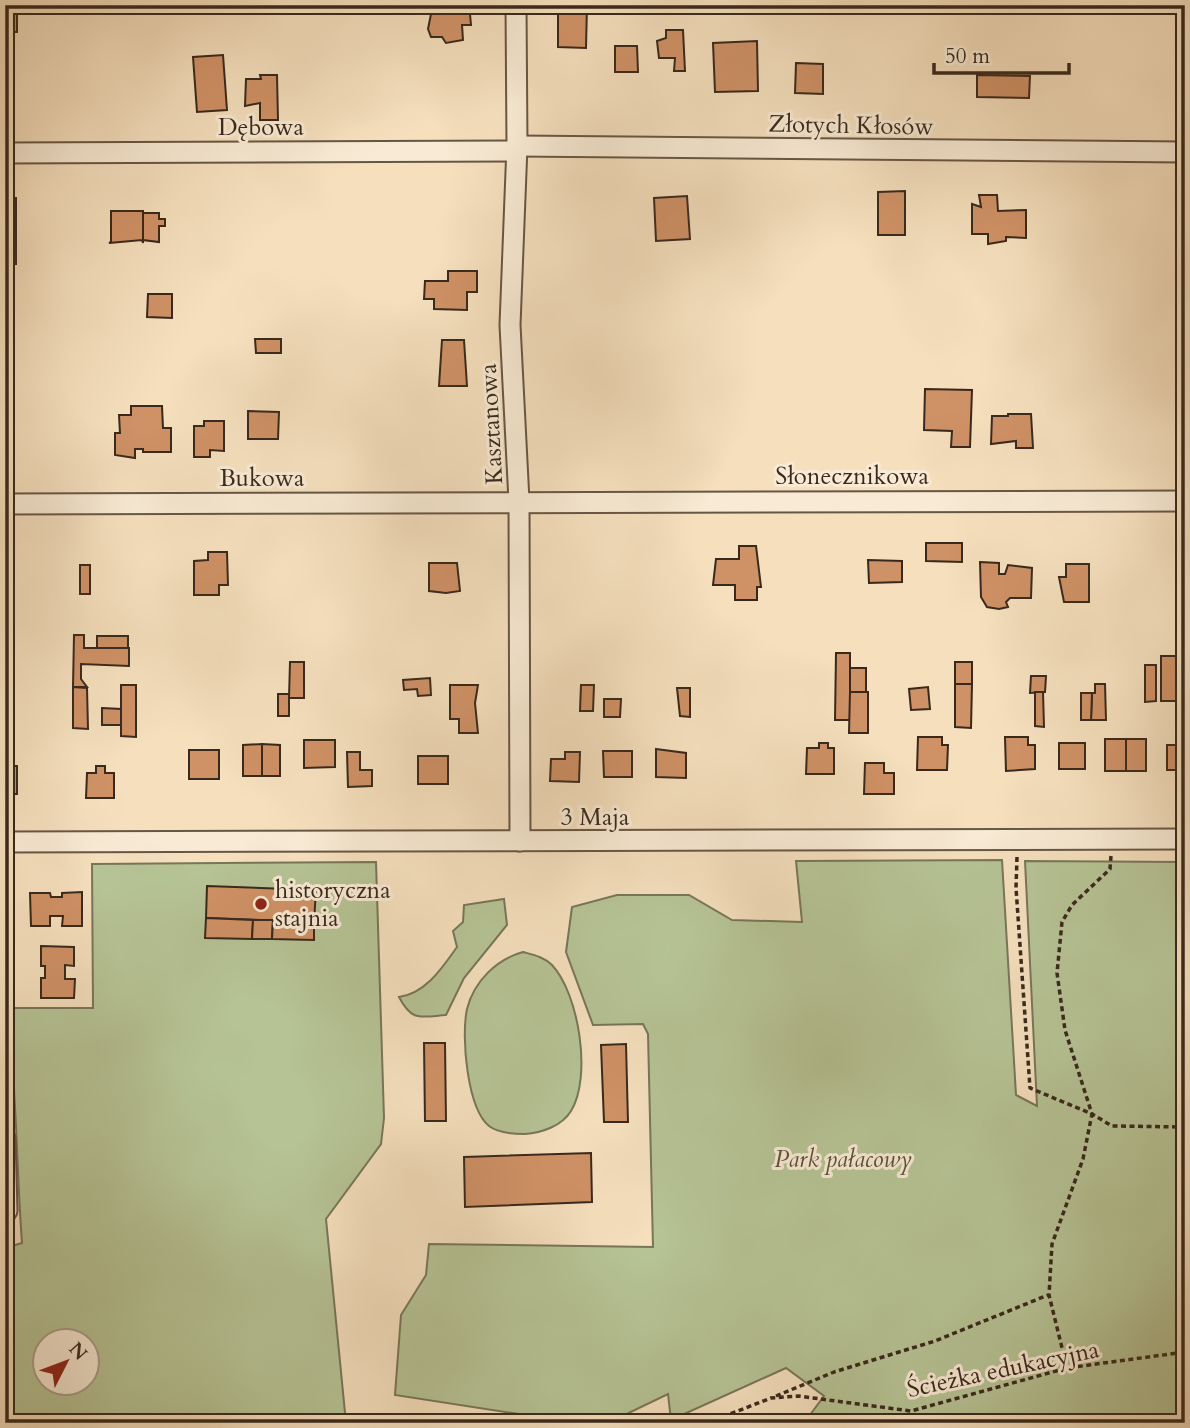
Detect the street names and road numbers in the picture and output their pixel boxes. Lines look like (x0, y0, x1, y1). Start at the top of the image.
street label: Złotych Kłosów (768, 108, 934, 143)
street label: Dębowa (218, 111, 305, 144)
street label: Kasztanowa (472, 362, 511, 485)
street label: Słonecznikowa (775, 460, 929, 493)
street label: Bukowa (220, 462, 305, 495)
street label: 3 Maja (561, 801, 630, 834)
street label: Ścieżka edukacyjna (904, 1333, 1103, 1406)

